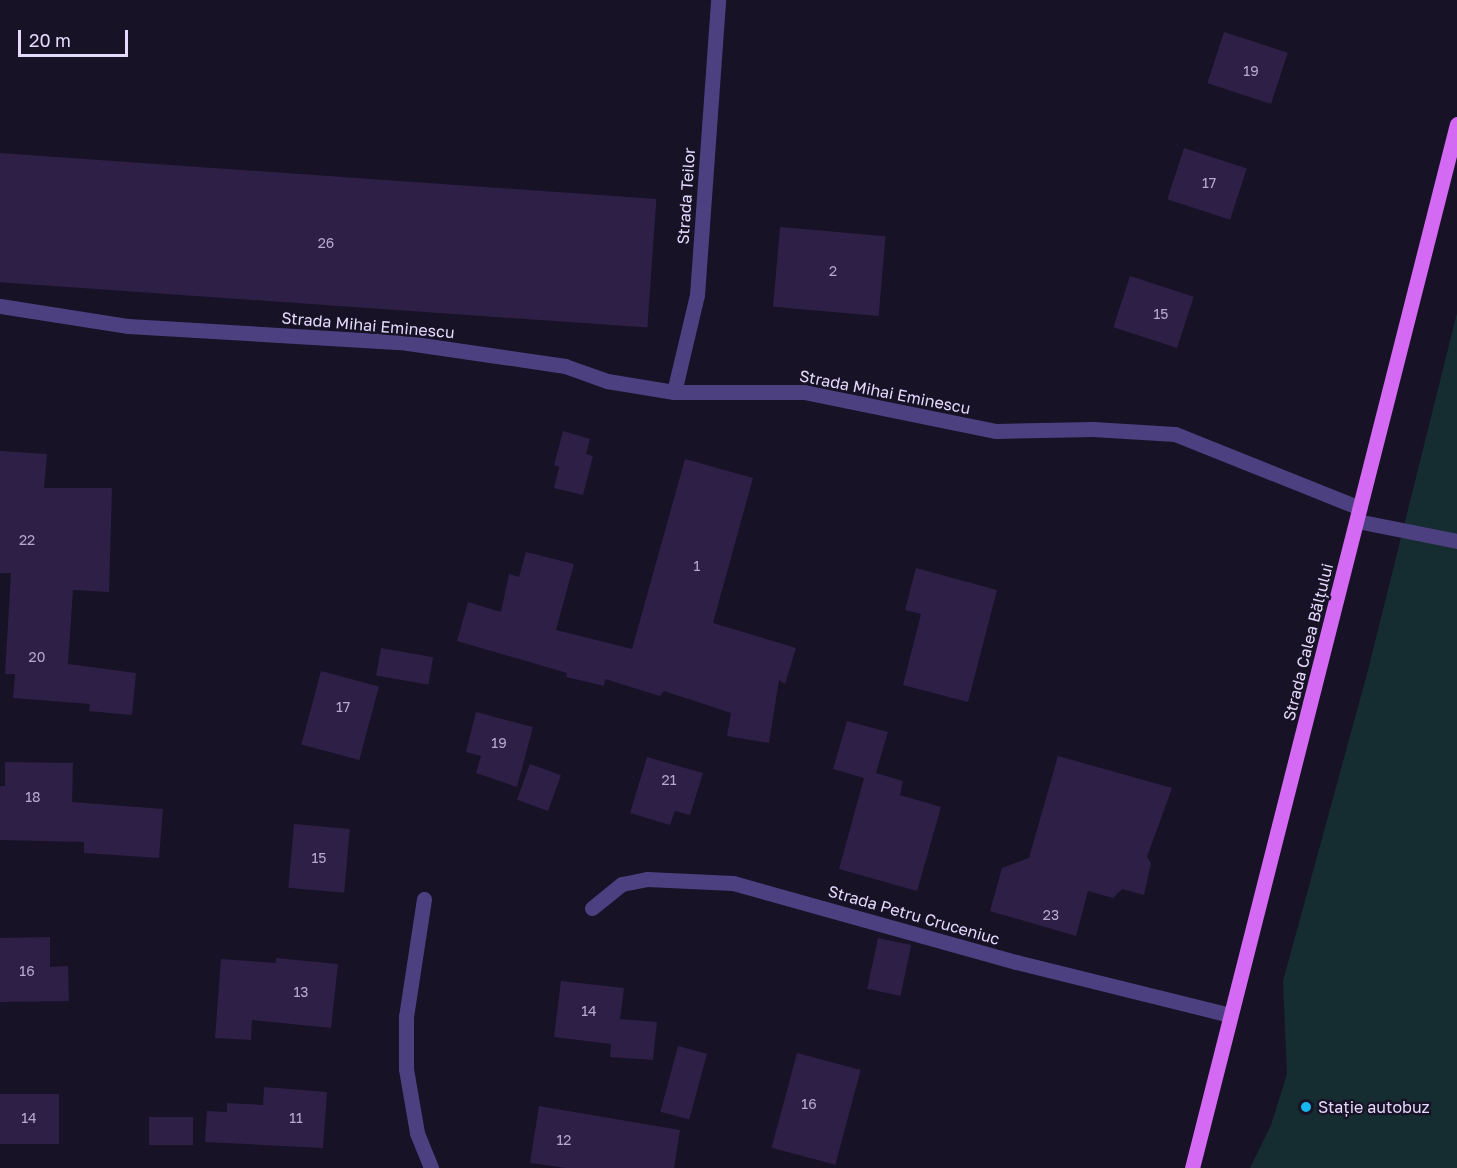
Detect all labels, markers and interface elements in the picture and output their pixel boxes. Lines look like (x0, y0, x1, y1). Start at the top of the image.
scale bar (21, 18, 130, 56)
text: 20 m (29, 29, 71, 51)
house number: 19 (1243, 63, 1259, 79)
street label: Strada Teilor (673, 147, 699, 245)
house number: 17 (1202, 175, 1216, 191)
house number: 26 (318, 235, 334, 251)
house number: 2 (829, 263, 837, 279)
house number: 15 (1154, 306, 1168, 322)
street label: Strada Mihai Eminescu (281, 308, 455, 342)
street label: Strada Mihai Eminescu (798, 366, 972, 418)
house number: 22 (19, 532, 35, 548)
house number: 1 (694, 558, 700, 574)
street label: Strada Calea Bălțului (1279, 561, 1337, 723)
house number: 20 (29, 649, 45, 665)
house number: 17 (336, 699, 350, 715)
house number: 19 (491, 735, 507, 751)
house number: 21 (662, 772, 676, 788)
house number: 18 (25, 789, 41, 805)
house number: 15 (312, 850, 326, 866)
street label: Strada Petru Cruceniuc (826, 881, 1002, 949)
house number: 23 (1043, 907, 1059, 923)
house number: 16 (19, 963, 35, 979)
house number: 13 (294, 984, 308, 1000)
house number: 14 (581, 1003, 597, 1019)
house number: 16 (801, 1096, 817, 1112)
place label: Stație autobuz (1318, 1097, 1430, 1117)
marker: Stație autobuz (1299, 1100, 1313, 1114)
house number: 14 (21, 1110, 37, 1126)
house number: 11 (289, 1110, 303, 1126)
house number: 12 (557, 1132, 571, 1148)

